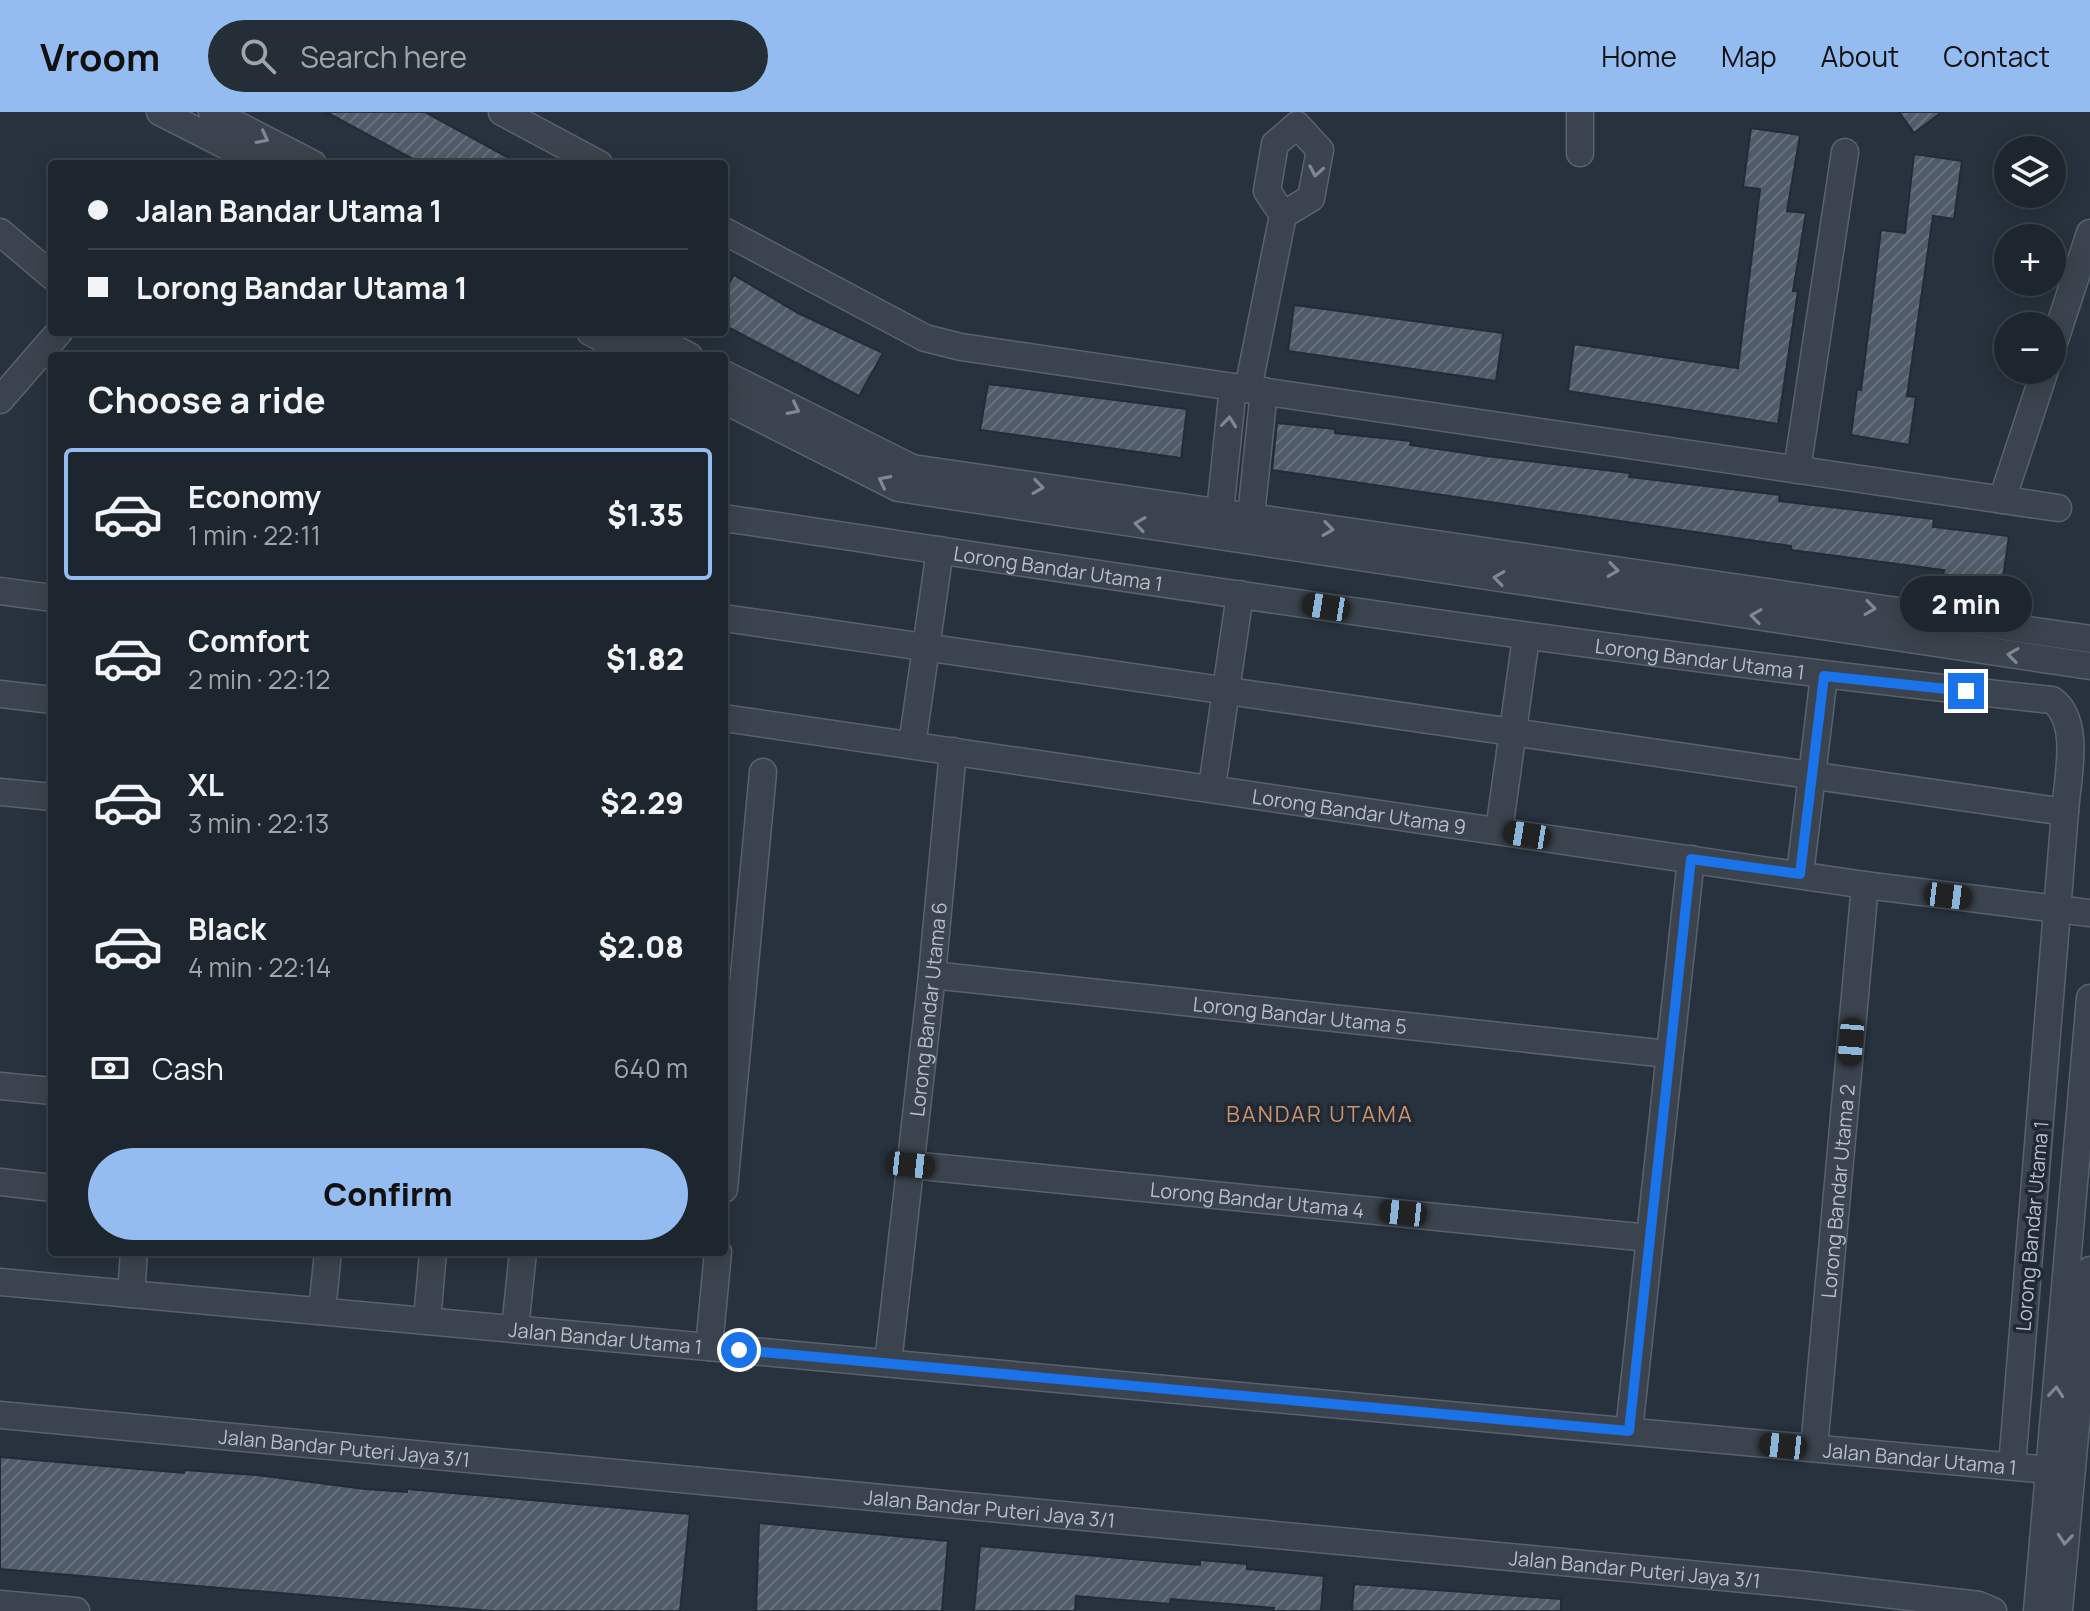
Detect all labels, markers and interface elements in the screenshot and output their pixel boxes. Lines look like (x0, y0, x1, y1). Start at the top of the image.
search box (208, 20, 768, 92)
text: Vroom (40, 30, 160, 82)
icon: search (236, 34, 280, 78)
text: Search here (300, 36, 467, 77)
text: Home (1601, 37, 1677, 75)
text: Map (1721, 37, 1777, 75)
text: About (1821, 37, 1899, 75)
text: Contact (1943, 37, 2050, 75)
one-way arrow (254, 128, 269, 144)
map controls (1994, 136, 2066, 384)
button: layers (1994, 136, 2066, 208)
one-way arrow (1308, 165, 1325, 178)
text: Jalan Bandar Utama 1 (136, 190, 443, 231)
button: + (1994, 224, 2066, 296)
text: Lorong Bandar Utama 1 (136, 267, 468, 308)
button: − (1994, 312, 2066, 384)
text: Choose a ride (88, 375, 326, 424)
one-way arrow (785, 399, 800, 414)
one-way arrow (1220, 415, 1237, 428)
one-way arrow (878, 475, 893, 491)
text: Economy (188, 476, 321, 517)
icon: car (92, 478, 164, 550)
one-way arrow (1031, 478, 1045, 495)
text: $1.35 (607, 494, 684, 535)
one-way arrow (1133, 516, 1147, 533)
text: 1 min · 22:11 (188, 517, 321, 553)
one-way arrow (1321, 520, 1335, 537)
street label: Lorong Bandar Utama 1 (952, 539, 1165, 597)
one-way arrow (1606, 561, 1620, 578)
one-way arrow (1492, 570, 1505, 587)
callout: 2 min (1900, 575, 2032, 631)
text: 2 min (1932, 586, 2000, 622)
car (1300, 591, 1352, 623)
one-way arrow (1863, 599, 1877, 616)
one-way arrow (1749, 608, 1763, 625)
text: Comfort (188, 620, 310, 661)
icon: car (92, 622, 164, 694)
street label: Lorong Bandar Utama 1 (1593, 631, 1806, 685)
text: $1.82 (606, 638, 684, 679)
one-way arrow (2006, 647, 2020, 664)
text: 2 min · 22:12 (188, 661, 330, 697)
route end (1948, 673, 1984, 709)
text: XL (188, 764, 224, 805)
icon: car (92, 766, 164, 838)
text: $2.29 (600, 782, 684, 823)
street label: Lorong Bandar Utama 9 (1251, 782, 1468, 840)
text: 3 min · 22:13 (188, 805, 329, 841)
car (1501, 819, 1553, 851)
car (1923, 881, 1973, 911)
street label: Lorong Bandar Utama 6 (903, 901, 952, 1118)
text: Black (188, 908, 266, 949)
icon: car (92, 910, 164, 982)
text: $2.08 (598, 926, 684, 967)
text: 4 min · 22:14 (188, 949, 331, 985)
street label: Lorong Bandar Utama 5 (1192, 990, 1408, 1039)
car (1837, 1017, 1865, 1067)
icon: cash (88, 1046, 132, 1090)
text: Cash (152, 1048, 224, 1089)
text: 640 m (613, 1050, 688, 1086)
street label: Lorong Bandar Utama 2 (1814, 1083, 1860, 1299)
district label: BANDAR UTAMA (1226, 1099, 1414, 1129)
street label: Lorong Bandar Utama 1 (2009, 1120, 2055, 1332)
button: Confirm (88, 1148, 688, 1240)
car (886, 1151, 936, 1179)
street label: Lorong Bandar Utama 4 (1149, 1175, 1366, 1223)
car (1378, 1199, 1428, 1227)
street label: Jalan Bandar Utama 1 (507, 1315, 704, 1360)
route start (721, 1332, 757, 1368)
one-way arrow (2047, 1385, 2064, 1398)
street label: Jalan Bandar Puteri Jaya 3/1 (218, 1422, 471, 1473)
car (1758, 1432, 1808, 1460)
street label: Jalan Bandar Utama 1 (1822, 1436, 2018, 1480)
street label: Jalan Bandar Puteri Jaya 3/1 (863, 1483, 1117, 1533)
one-way arrow (2057, 1533, 2074, 1546)
street label: Jalan Bandar Puteri Jaya 3/1 (1508, 1544, 1762, 1594)

